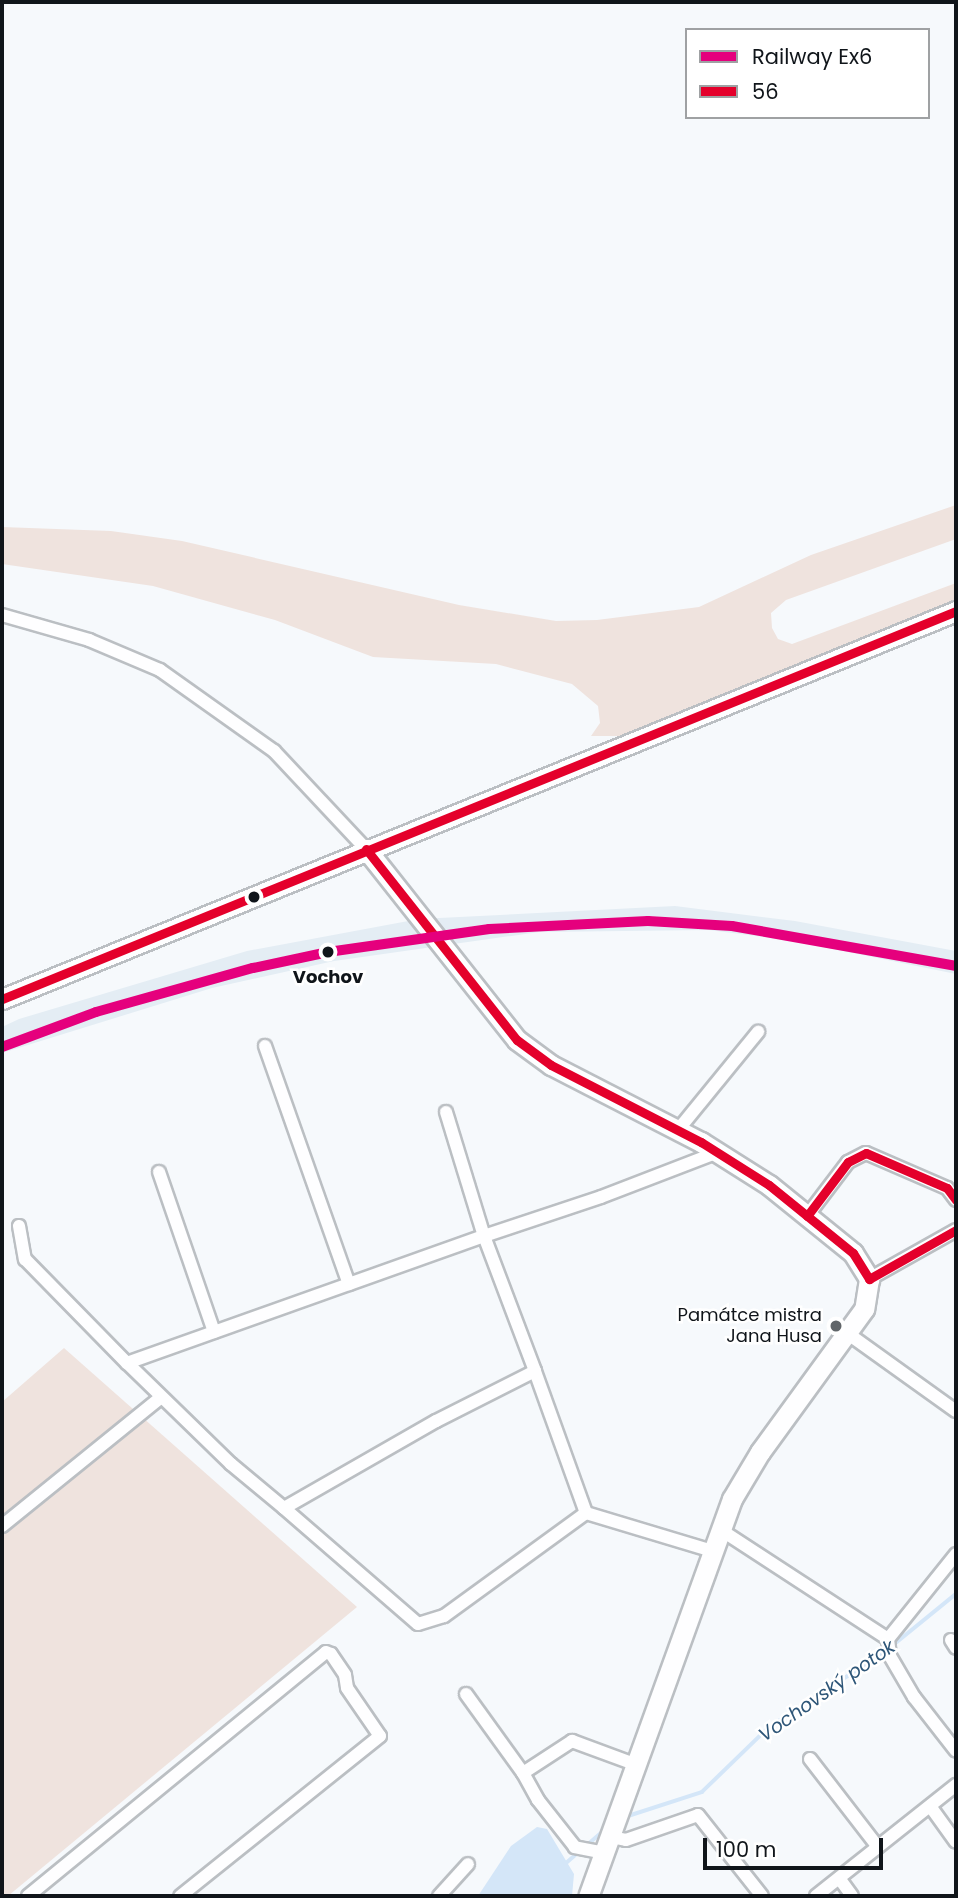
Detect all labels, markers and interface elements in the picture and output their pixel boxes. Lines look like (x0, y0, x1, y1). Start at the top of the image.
legend (685, 28, 930, 119)
text: Railway Ex6 (752, 42, 872, 71)
text: 56 (752, 77, 779, 106)
unlabelled marker (247, 890, 261, 904)
marker: Vochov (317, 941, 339, 963)
place label: Vochov (293, 966, 363, 988)
place label: Památce mistra Jana Husa (677, 1305, 822, 1348)
marker: Památce mistra Jana Husa (828, 1318, 844, 1334)
water label: Vochovský potok (754, 1635, 900, 1747)
scale bar (706, 1825, 886, 1869)
text: 100 m (716, 1835, 776, 1864)

